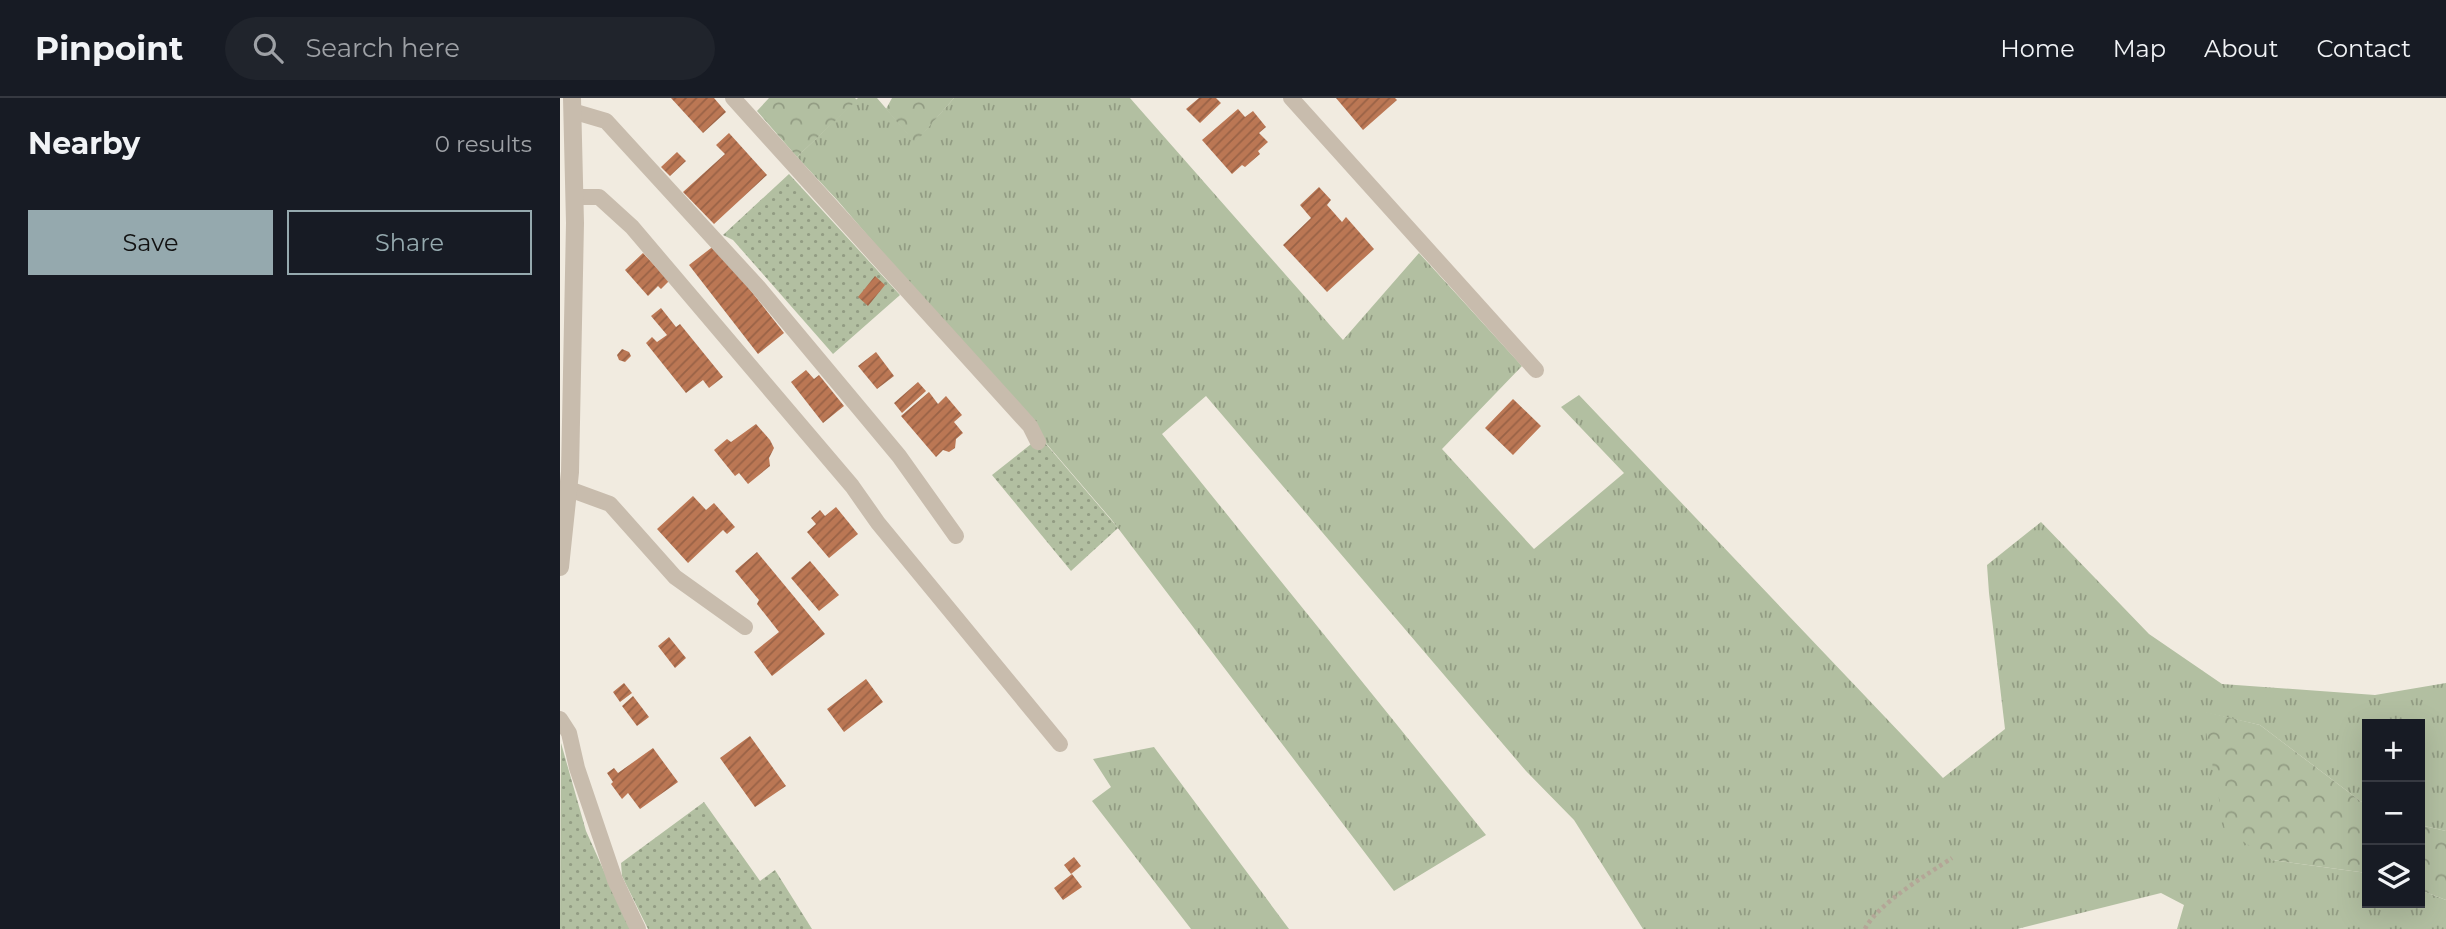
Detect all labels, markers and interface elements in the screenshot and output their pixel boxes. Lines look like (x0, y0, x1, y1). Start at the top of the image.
search box (225, 17, 715, 80)
text: Pinpoint (35, 28, 183, 68)
icon: search (249, 29, 287, 67)
text: Search here (305, 32, 460, 64)
text: Home (2000, 34, 2075, 63)
text: Map (2113, 34, 2166, 63)
text: About (2204, 34, 2278, 63)
text: Contact (2316, 34, 2411, 63)
text: Nearby (28, 125, 140, 162)
text: 0 results (435, 130, 532, 158)
button: Save (28, 210, 273, 275)
button: Share (287, 210, 532, 275)
map controls (2362, 719, 2425, 908)
button: + (2362, 719, 2425, 782)
button: − (2362, 782, 2425, 845)
button: layers (2362, 845, 2425, 908)

